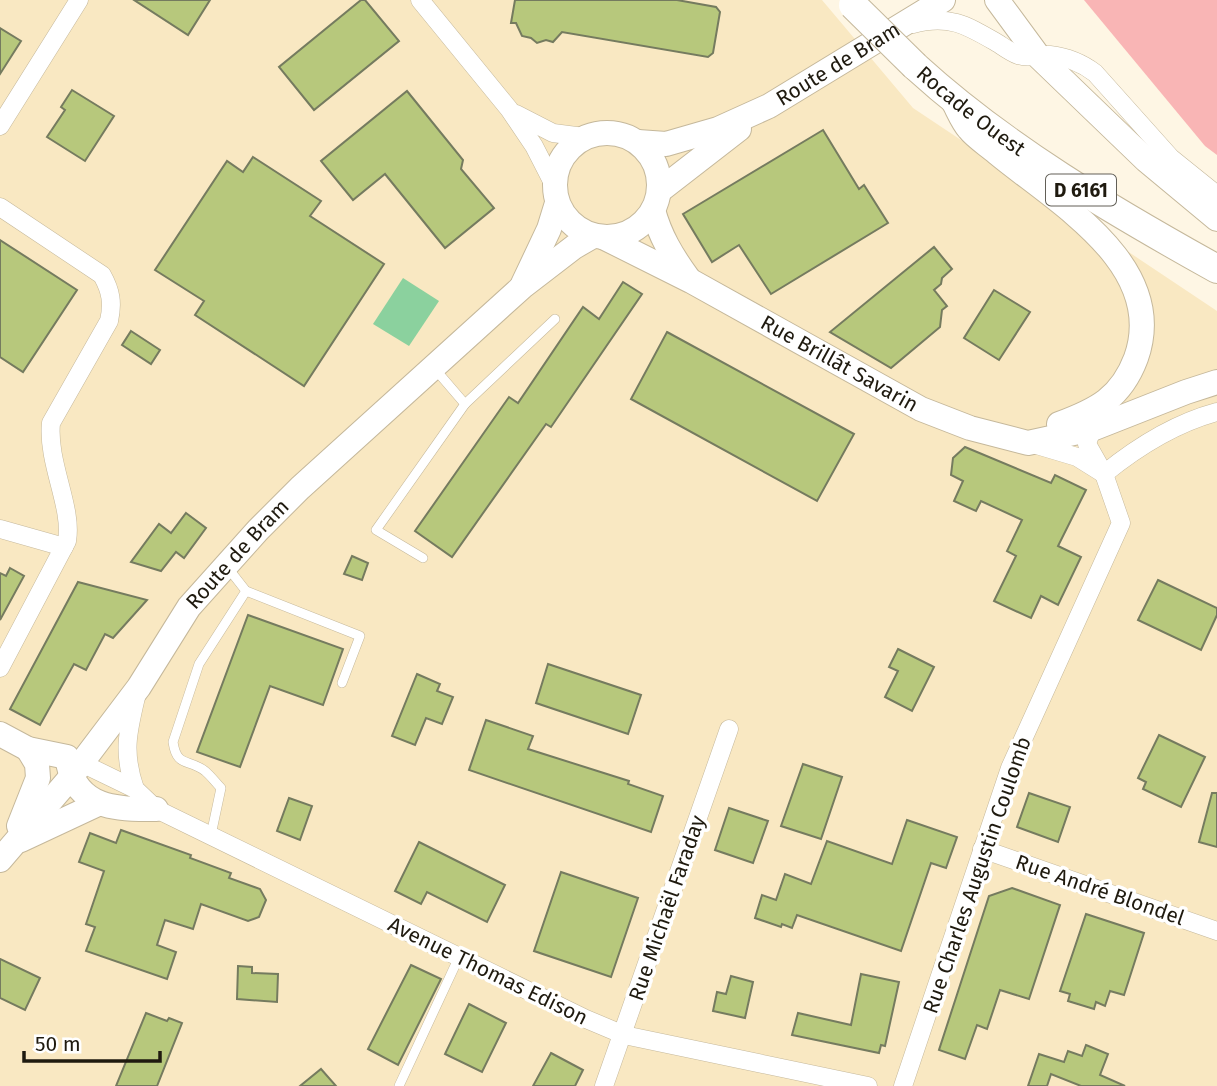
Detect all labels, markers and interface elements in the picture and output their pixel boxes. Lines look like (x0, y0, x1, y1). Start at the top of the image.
street label: Route de Bram (771, 16, 905, 112)
street label: Rocade Ouest (911, 61, 1031, 162)
road number: D 6161 (1046, 174, 1116, 206)
street label: Rue Brillât Savarin (756, 309, 923, 418)
street label: Route de Bram (180, 494, 294, 615)
street label: Rue Charles Augustin Coulomb (917, 733, 1037, 1017)
street label: Rue Michaël Faraday (623, 811, 711, 1004)
street label: Rue André Blondel (1012, 849, 1188, 931)
street label: Avenue Thomas Edison (384, 911, 592, 1031)
scale bar (24, 1020, 161, 1064)
text: 50 m (35, 1031, 81, 1057)

